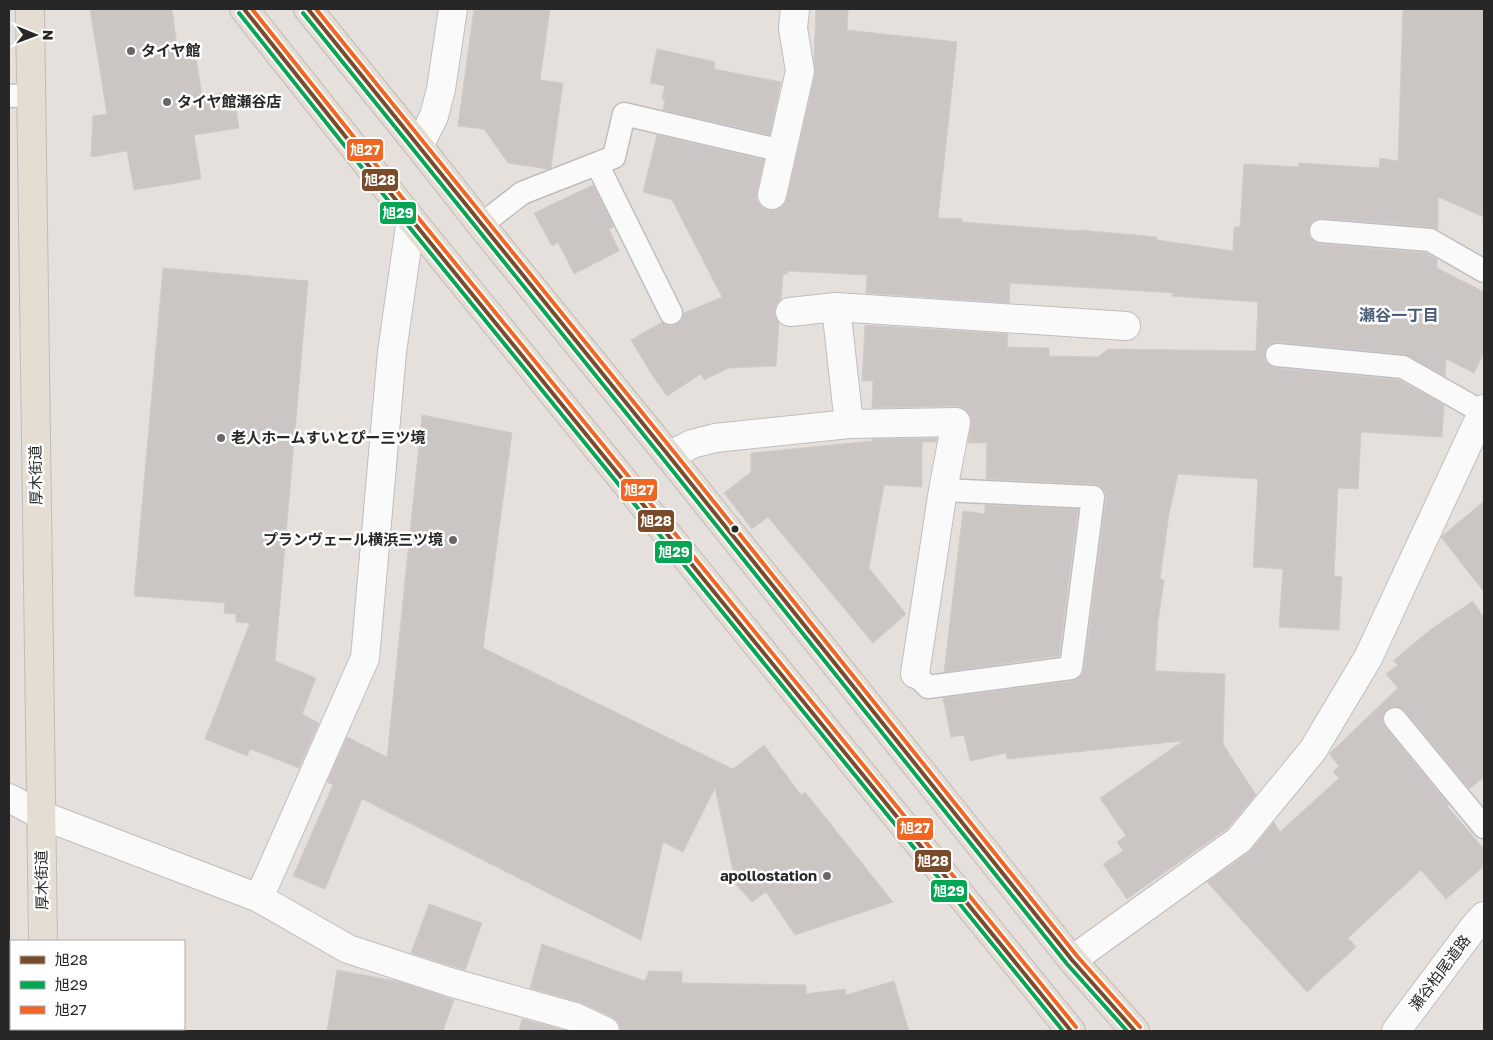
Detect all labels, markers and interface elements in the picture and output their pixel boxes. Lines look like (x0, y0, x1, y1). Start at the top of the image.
north arrow (10, 10, 60, 60)
text: N (40, 30, 57, 41)
place label: タイヤ館 (141, 41, 201, 59)
marker: タイヤ館 (125, 45, 137, 57)
place label: タイヤ館瀬谷店 (177, 92, 282, 110)
marker: タイヤ館瀬谷店 (161, 96, 173, 108)
line badge: 旭27 (346, 138, 384, 162)
text: 旭27 (350, 141, 380, 158)
line badge: 旭28 (361, 168, 399, 192)
text: 旭28 (364, 171, 396, 188)
line badge: 旭29 (379, 201, 417, 225)
text: 旭29 (382, 204, 414, 221)
district label: 瀬谷一丁目 (1359, 305, 1439, 325)
place label: 老人ホームすいとぴー三ツ境 (231, 428, 426, 446)
marker: 老人ホームすいとぴー三ツ境 (215, 432, 227, 444)
street label: 厚木街道 (25, 445, 45, 505)
line badge: 旭27 (620, 478, 658, 502)
text: 旭27 (624, 481, 654, 498)
line badge: 旭28 (637, 509, 675, 533)
text: 旭28 (640, 512, 672, 529)
unlabelled marker (730, 524, 740, 534)
place label: プランヴェール横浜三ツ境 (263, 530, 443, 548)
marker: プランヴェール横浜三ツ境 (447, 534, 459, 546)
line badge: 旭29 (654, 540, 693, 564)
text: 旭29 (658, 543, 690, 560)
line badge: 旭27 (896, 817, 934, 841)
text: 旭27 (900, 819, 930, 836)
line badge: 旭28 (914, 849, 952, 873)
street label: 厚木街道 (31, 850, 51, 910)
text: 旭28 (917, 852, 949, 869)
place label: apollostation (720, 866, 817, 884)
marker: apollostation (821, 870, 833, 882)
line badge: 旭29 (930, 879, 968, 903)
text: 旭29 (933, 882, 965, 899)
street label: 瀬谷柏尾道路 (1405, 931, 1473, 1014)
legend (10, 940, 185, 1030)
text: 旭28 (55, 950, 88, 968)
text: 旭29 (55, 975, 88, 993)
text: 旭27 (55, 1000, 87, 1018)

